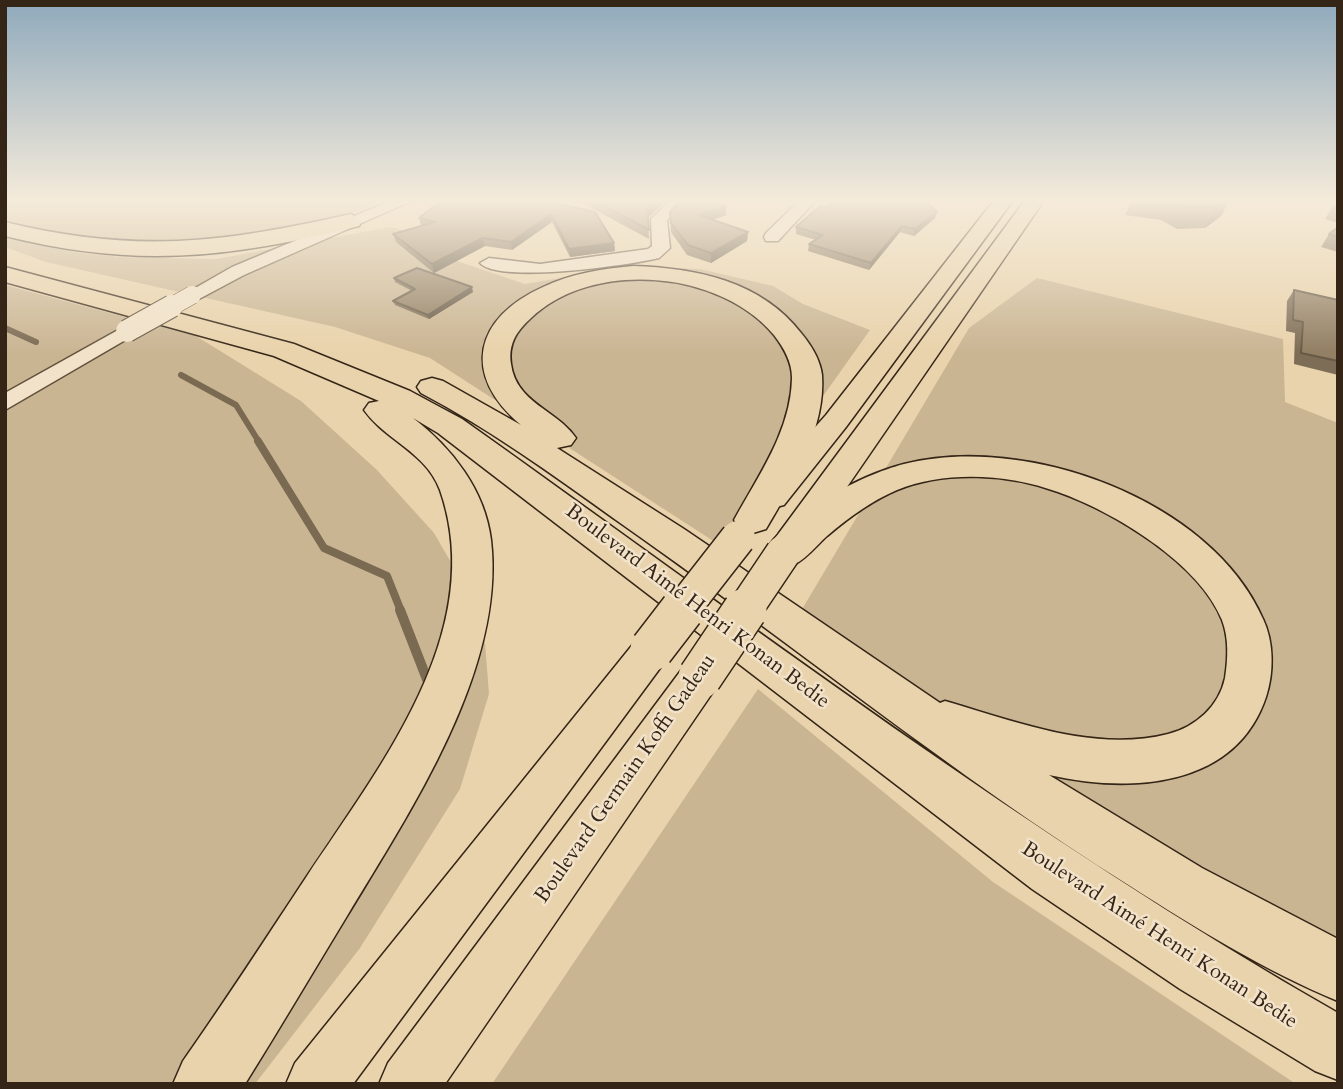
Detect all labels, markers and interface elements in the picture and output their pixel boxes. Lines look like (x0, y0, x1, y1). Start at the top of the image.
street label: Boulevard Aimé Henri Konan Bedie (560, 499, 834, 715)
street label: Boulevard Germain Koffi Gadeau (530, 650, 722, 908)
street label: Boulevard Aimé Henri Konan Bedie (1016, 837, 1302, 1035)

